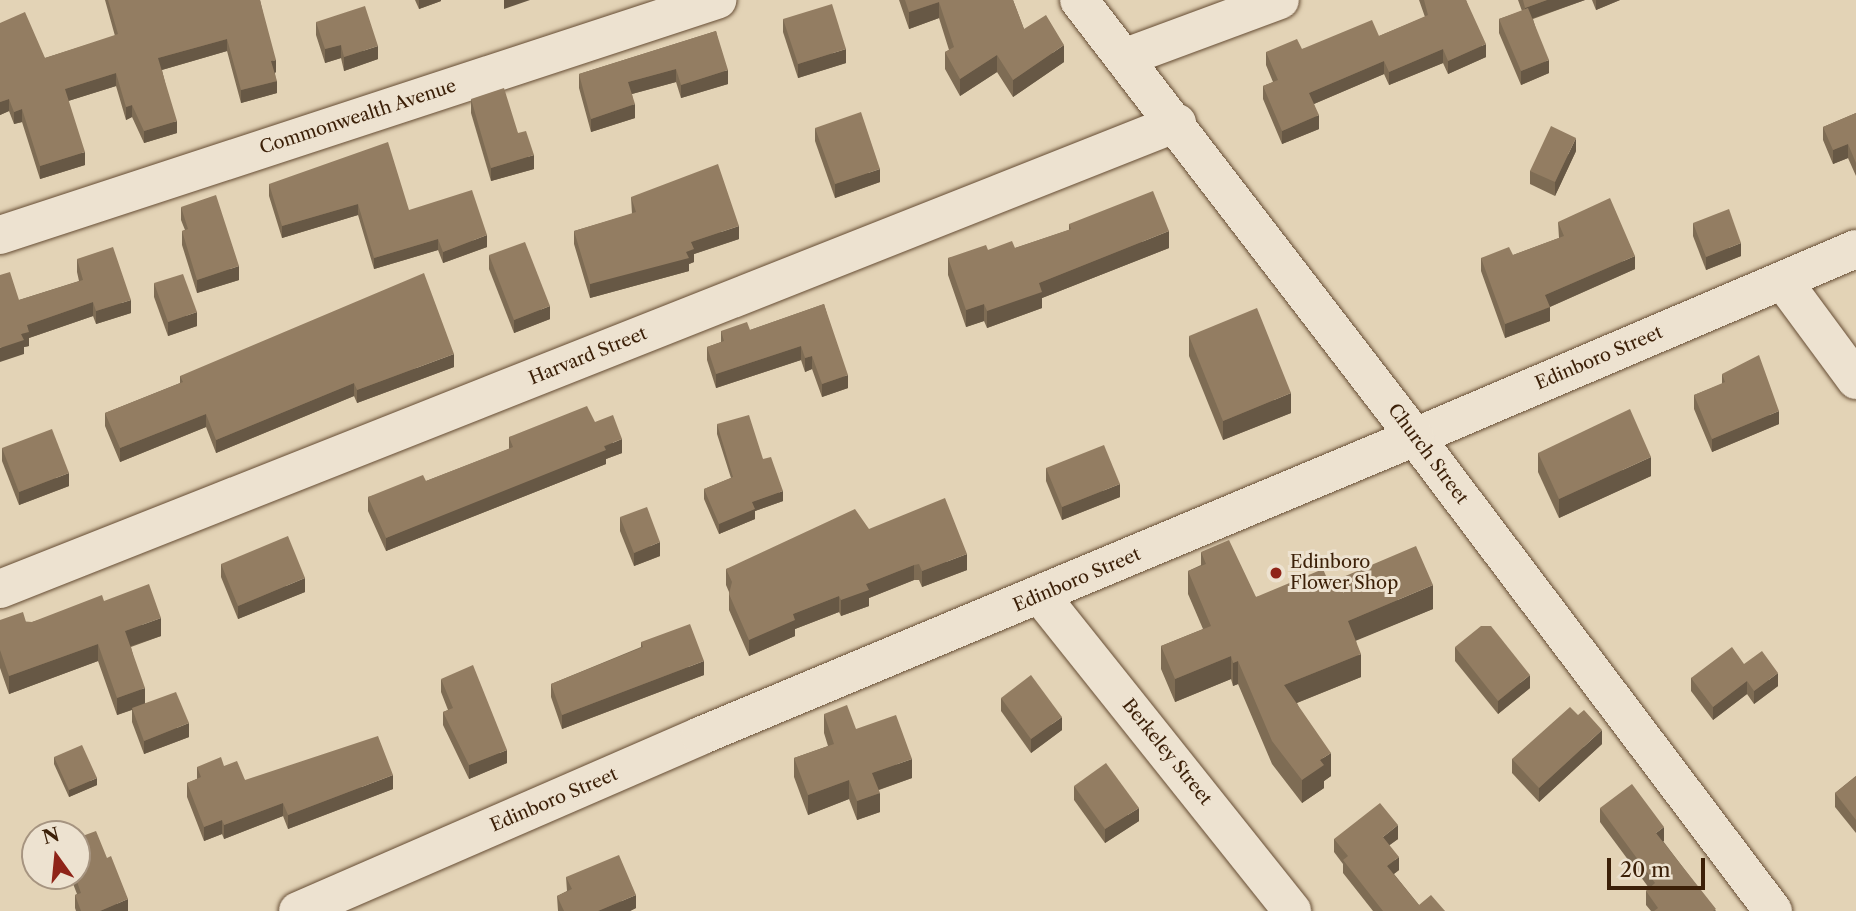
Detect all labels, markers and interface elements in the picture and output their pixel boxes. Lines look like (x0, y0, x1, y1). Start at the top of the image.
street label: Commonwealth Avenue (257, 75, 459, 159)
street label: Edinboro Street (1532, 321, 1666, 395)
street label: Harvard Street (526, 323, 650, 389)
street label: Church Street (1383, 400, 1473, 508)
street label: Edinboro Street (1010, 543, 1144, 617)
place label: Edinboro Flower Shop (1290, 552, 1399, 594)
marker: Edinboro Flower Shop (1268, 565, 1284, 581)
street label: Berkeley Street (1117, 694, 1217, 810)
street label: Edinboro Street (487, 763, 621, 837)
north arrow (21, 820, 91, 890)
text: N (40, 823, 62, 849)
scale bar (1611, 844, 1709, 888)
text: 20 m (1620, 857, 1671, 882)

